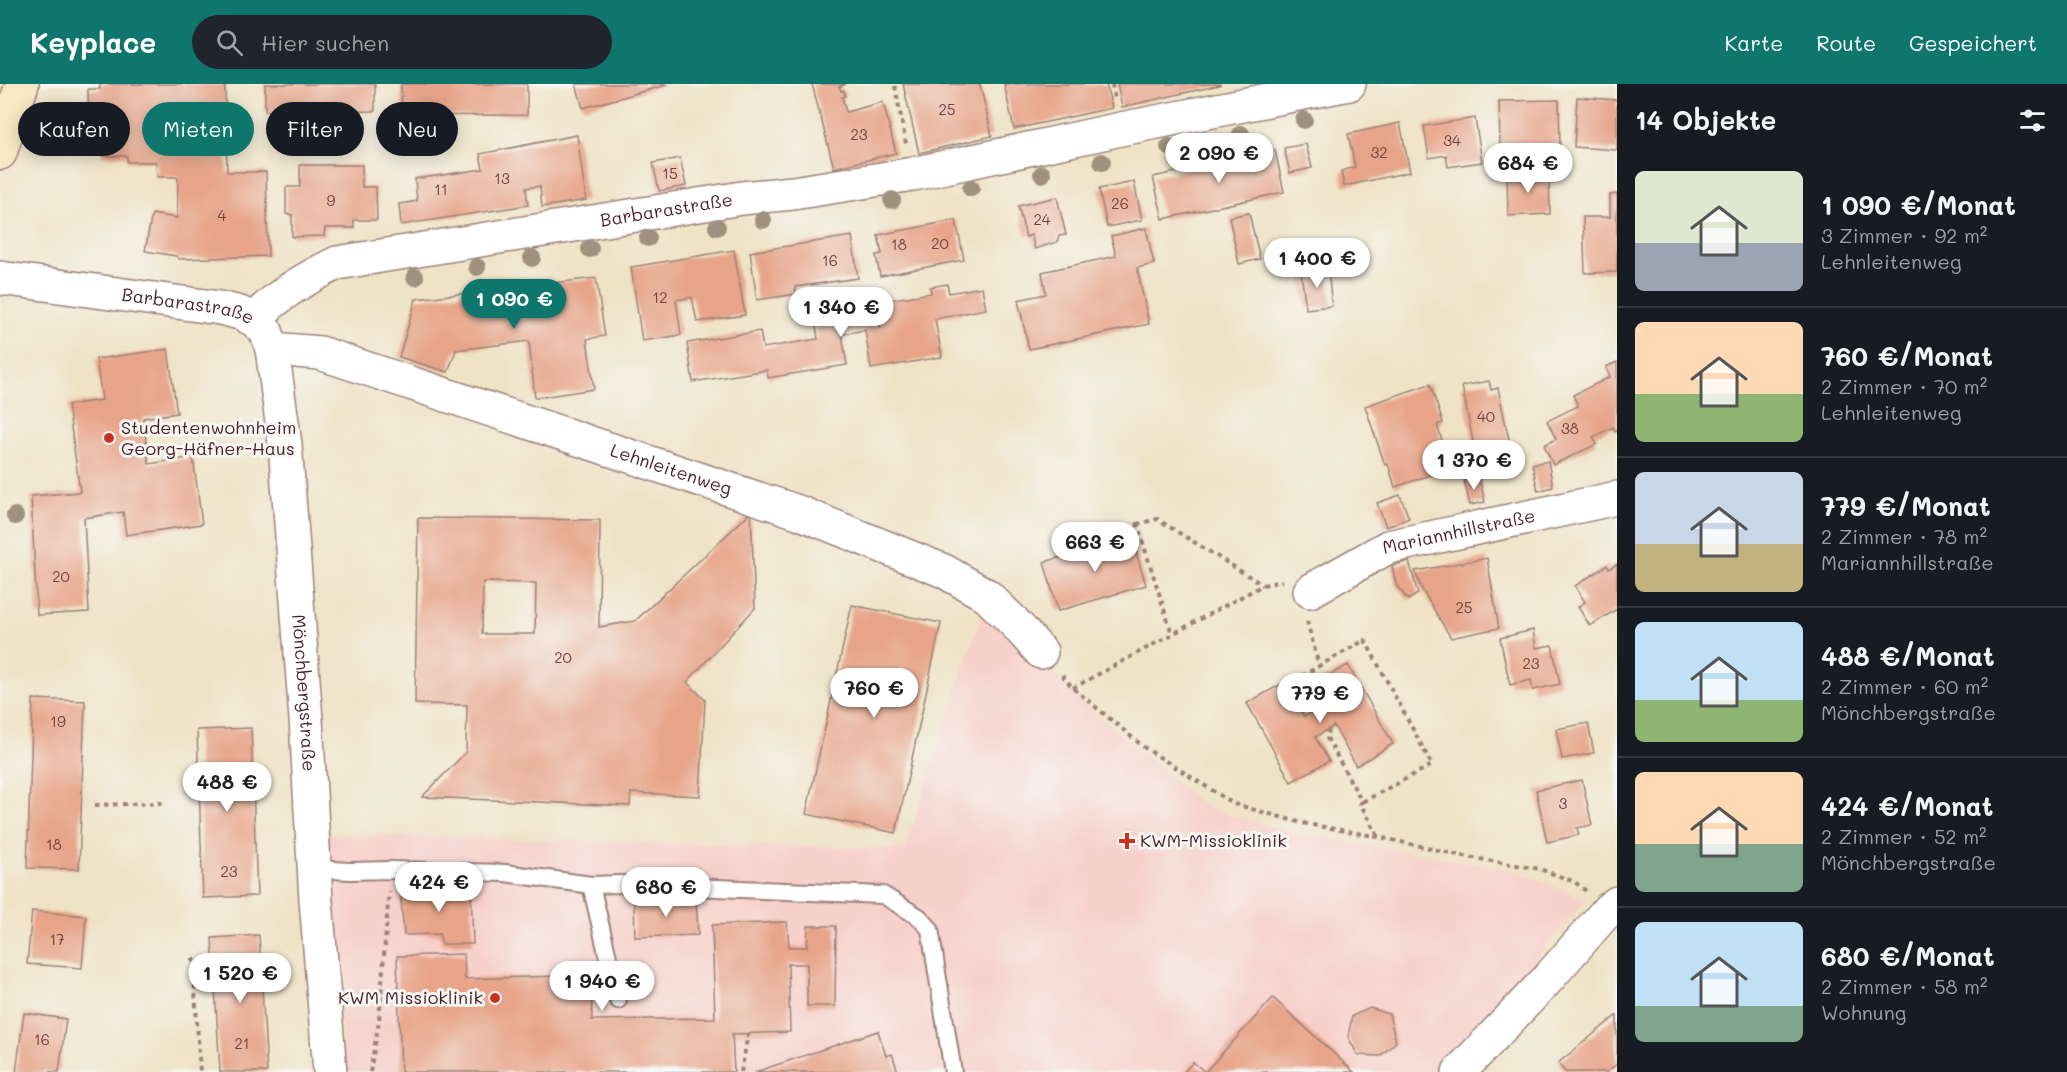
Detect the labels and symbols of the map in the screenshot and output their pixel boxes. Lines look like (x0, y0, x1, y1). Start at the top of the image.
house number: 25 (938, 99, 956, 119)
house number: 23 (850, 124, 868, 144)
house number: 34 (1443, 130, 1461, 150)
pin: 2 090 € (1164, 133, 1274, 184)
house number: 32 (1370, 142, 1388, 162)
pin: 684 € (1486, 143, 1570, 194)
house number: 15 (662, 163, 678, 183)
house number: 13 (494, 168, 510, 188)
house number: 11 (434, 179, 448, 199)
street label: Barbarastraße (598, 187, 734, 232)
house number: 9 (327, 190, 336, 210)
house number: 26 (1111, 193, 1129, 213)
house number: 4 (218, 205, 227, 225)
house number: 24 (1033, 209, 1051, 229)
house number: 20 (931, 233, 949, 253)
house number: 18 (891, 234, 907, 254)
pin: 1 400 € (1262, 238, 1372, 289)
house number: 16 (822, 250, 838, 270)
pin: 1 090 € (459, 279, 569, 330)
street label: Barbarastraße (120, 282, 259, 329)
house number: 12 (652, 287, 668, 307)
pin: 1 340 € (786, 287, 896, 338)
house number: 40 (1477, 406, 1495, 426)
place label: Studentenwohnheim Georg-Häfner-Haus (121, 415, 296, 460)
house number: 38 (1561, 418, 1579, 438)
marker: Studentenwohnheim Georg-Häfner-Haus (102, 431, 116, 445)
street label: Lehnleitenweg (607, 437, 735, 500)
pin: 1 370 € (1419, 440, 1529, 491)
street label: Mariannhillstraße (1380, 503, 1537, 559)
pin: 663 € (1053, 522, 1137, 573)
house number: 20 (52, 566, 70, 586)
house number: 25 (1455, 597, 1473, 617)
street label: Mönchbergstraße (287, 613, 322, 772)
house number: 20 (554, 647, 572, 667)
house number: 23 (1522, 653, 1540, 673)
pin: 760 € (832, 668, 916, 719)
pin: 779 € (1278, 673, 1362, 724)
house number: 19 (50, 711, 66, 731)
pin: 488 € (185, 762, 269, 813)
house number: 3 (1559, 793, 1568, 813)
place label: KWM-Missioklinik (1140, 828, 1287, 852)
marker: KWM-Missioklinik (1118, 832, 1136, 850)
house number: 18 (46, 834, 62, 854)
house number: 23 (220, 861, 238, 881)
pin: 424 € (397, 862, 481, 913)
pin: 680 € (624, 867, 708, 918)
house number: 17 (49, 929, 65, 949)
pin: 1 520 € (185, 953, 295, 1004)
pin: 1 940 € (547, 961, 657, 1012)
place label: KWM Missioklinik (338, 985, 483, 1009)
marker: KWM Missioklinik (488, 991, 502, 1005)
house number: 16 (34, 1029, 50, 1049)
house number: 21 (234, 1033, 250, 1053)

